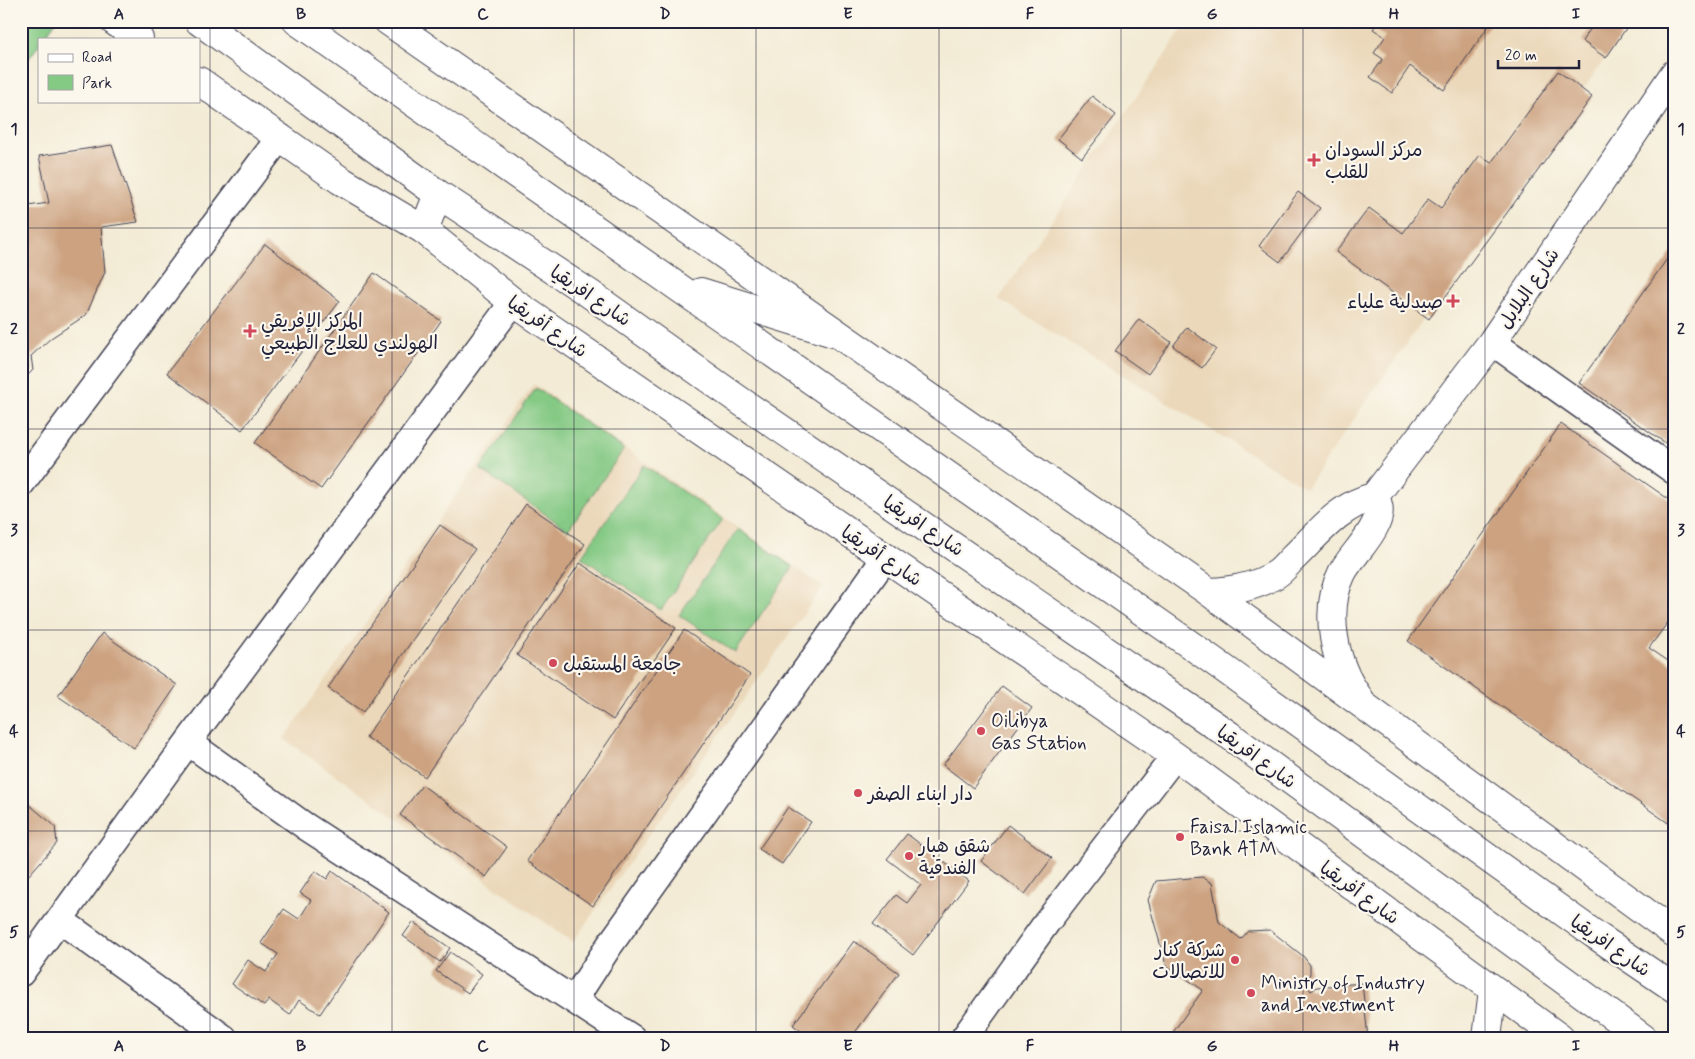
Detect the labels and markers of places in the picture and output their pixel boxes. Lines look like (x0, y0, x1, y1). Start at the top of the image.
place label: مركز السودان للقلب (1325, 138, 1423, 185)
marker: مركز السودان للقلب (1307, 153, 1321, 167)
place label: صيدلية علياء (1347, 290, 1443, 315)
marker: صيدلية علياء (1447, 295, 1459, 307)
place label: المركز الإفريقي الهولندي للعلاج الطبيعي (261, 309, 438, 359)
marker: المركز الإفريقي الهولندي للعلاج الطبيعي (243, 324, 257, 338)
place label: جامعة المستقبل (563, 652, 681, 677)
marker: جامعة المستقبل (547, 657, 559, 669)
place label: Oilibya Gas Station (991, 709, 1087, 756)
marker: Oilibya Gas Station (975, 725, 987, 737)
place label: دار ابناء الصفر (866, 782, 973, 807)
marker: دار ابناء الصفر (852, 787, 864, 799)
place label: Faisal Islamic Bank ATM (1190, 815, 1307, 862)
marker: Faisal Islamic Bank ATM (1174, 831, 1186, 843)
place label: شقق هبار الفندقية (917, 834, 990, 881)
marker: شقق هبار الفندقية (903, 850, 915, 862)
place label: شركة كنار للاتصالات (1152, 938, 1225, 985)
marker: شركة كنار للاتصالات (1229, 954, 1241, 966)
place label: Ministry of Industry and Investment (1261, 971, 1425, 1018)
marker: Ministry of Industry and Investment (1245, 987, 1257, 999)

